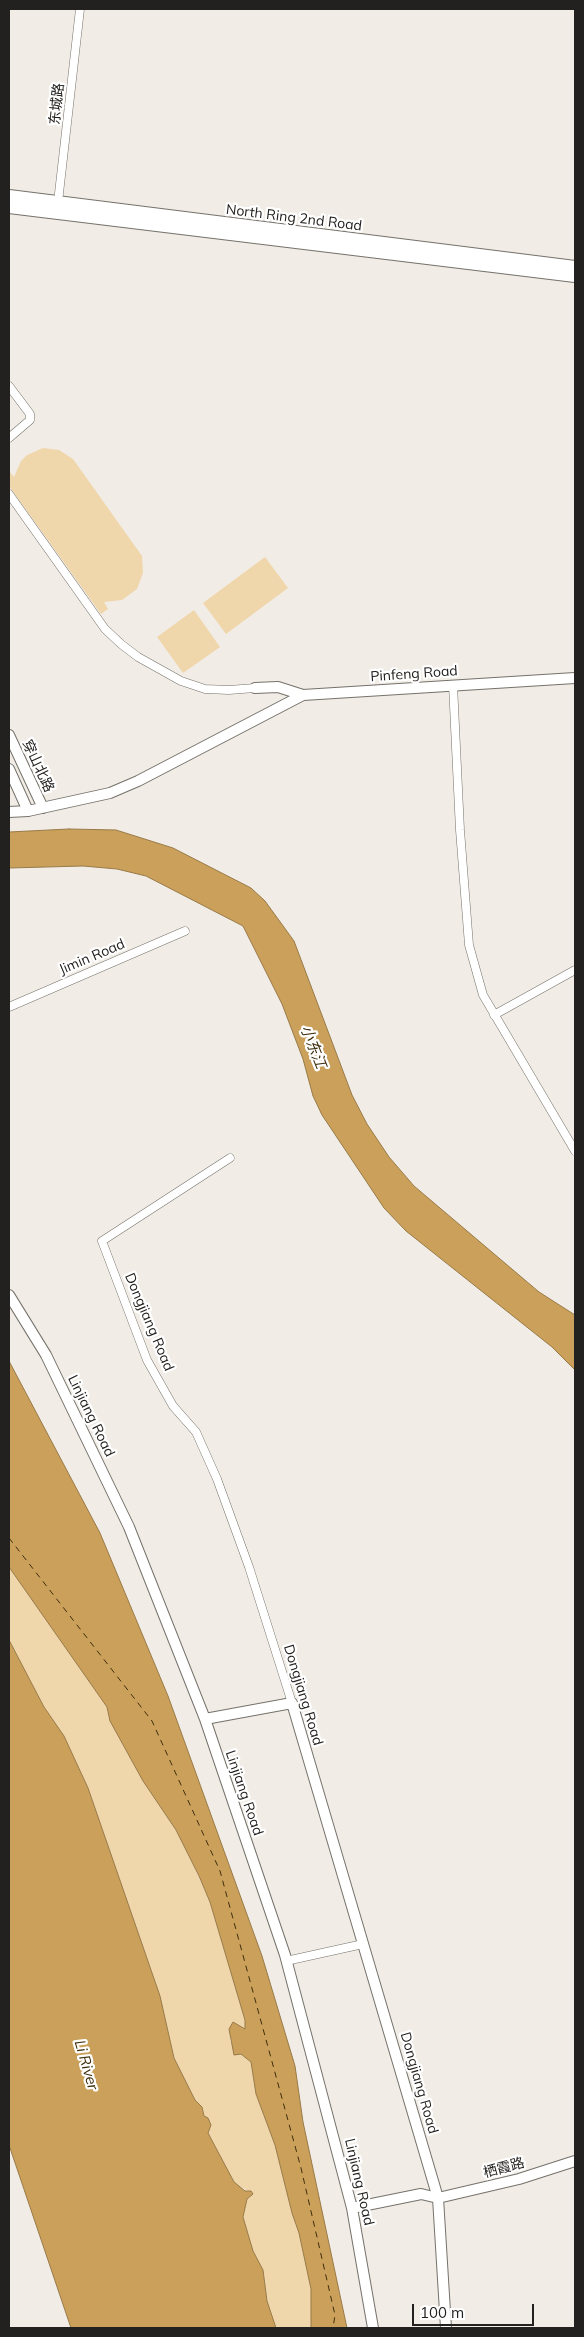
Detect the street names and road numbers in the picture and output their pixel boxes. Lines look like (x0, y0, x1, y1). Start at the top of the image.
street label: 东城路 (46, 82, 68, 126)
street label: North Ring 2nd Road (225, 201, 363, 235)
street label: Pinfeng Road (370, 663, 458, 685)
street label: 穿山北路 (19, 737, 57, 795)
street label: Jimin Road (57, 936, 127, 978)
street label: Dongjiang Road (121, 1270, 177, 1374)
street label: Linjiang Road (64, 1372, 118, 1460)
street label: Dongjiang Road (280, 1642, 326, 1748)
street label: Linjiang Road (222, 1748, 266, 1838)
street label: Dongjiang Road (396, 2030, 442, 2136)
street label: Linjiang Road (341, 2137, 377, 2227)
street label: 栖霞路 (482, 2154, 526, 2182)

